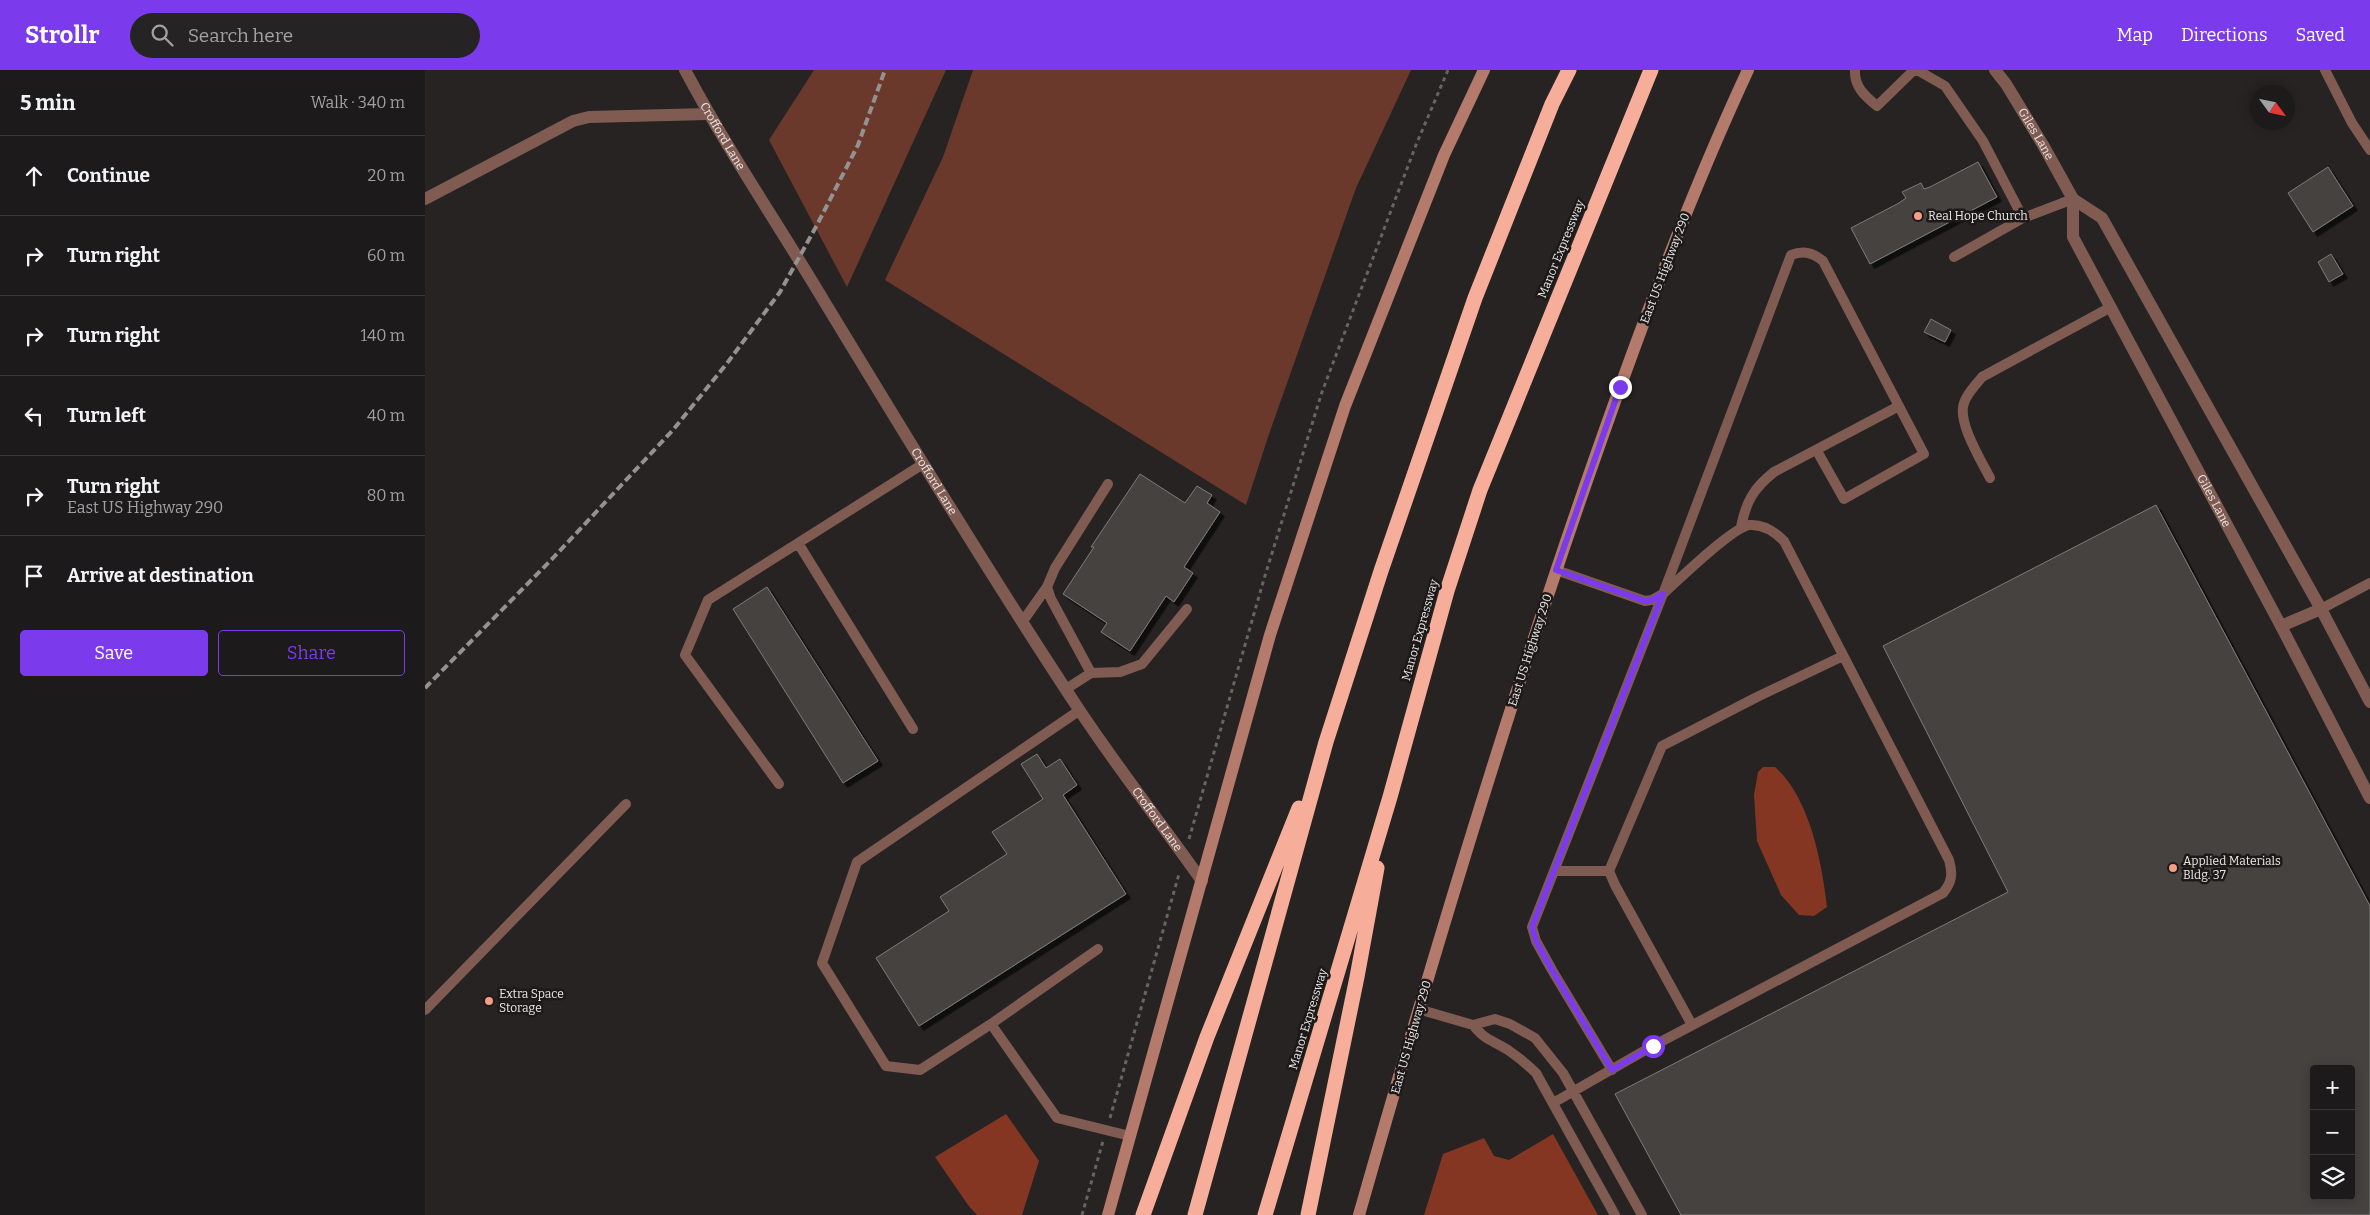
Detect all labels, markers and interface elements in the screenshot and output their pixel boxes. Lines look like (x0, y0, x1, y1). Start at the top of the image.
search box (130, 13, 480, 58)
text: Strollr (25, 21, 100, 49)
icon: search (148, 21, 176, 49)
text: Search here (188, 24, 293, 47)
text: Map (2117, 24, 2153, 46)
text: Directions (2181, 24, 2268, 46)
text: Saved (2296, 24, 2345, 46)
north arrow (2250, 85, 2295, 130)
text: 5 min (20, 90, 76, 116)
text: Walk · 340 m (311, 93, 405, 112)
street label: Crofford Lane (697, 100, 748, 172)
street label: Giles Lane (2015, 105, 2057, 162)
icon: ahead (20, 162, 48, 190)
text: Continue (67, 164, 150, 187)
text: 20 m (368, 166, 405, 185)
street label: Manor Expressway (1535, 197, 1587, 300)
place label: Real Hope Church (1928, 209, 2028, 223)
marker: Real Hope Church (1912, 210, 1924, 222)
street label: East US Highway 290 (1637, 211, 1693, 325)
icon: right (20, 242, 48, 270)
text: Turn right (67, 244, 160, 267)
text: 60 m (367, 246, 405, 265)
icon: right (20, 322, 48, 350)
text: Turn right (67, 324, 160, 347)
text: 140 m (360, 326, 405, 345)
route end (1609, 376, 1632, 399)
icon: left (20, 402, 48, 430)
text: Turn left (67, 404, 146, 427)
text: 40 m (367, 406, 405, 425)
street label: Crofford Lane (908, 445, 960, 517)
street label: Giles Lane (2194, 472, 2234, 530)
text: Turn right (67, 475, 160, 498)
icon: right (20, 482, 48, 510)
text: 80 m (367, 486, 405, 505)
text: East US Highway 290 (67, 498, 223, 517)
icon: arrive (20, 562, 48, 590)
text: Arrive at destination (67, 564, 254, 587)
street label: Manor Expressway (1399, 577, 1441, 682)
street label: East US Highway 290 (1505, 592, 1555, 708)
button: Save (20, 630, 208, 676)
button: Share (218, 630, 405, 676)
street label: Crofford Lane (1129, 784, 1185, 854)
place label: Applied Materials Bldg. 37 (2183, 854, 2281, 882)
marker: Applied Materials Bldg. 37 (2167, 862, 2179, 874)
street label: Manor Expressway (1286, 966, 1330, 1071)
street label: East US Highway 290 (1388, 979, 1434, 1095)
place label: Extra Space Storage (499, 987, 564, 1015)
marker: Extra Space Storage (483, 995, 495, 1007)
route start (1642, 1035, 1665, 1058)
map controls (2310, 1065, 2355, 1200)
button: + (2310, 1065, 2355, 1110)
button: − (2310, 1110, 2355, 1155)
button: layers (2310, 1155, 2355, 1200)

